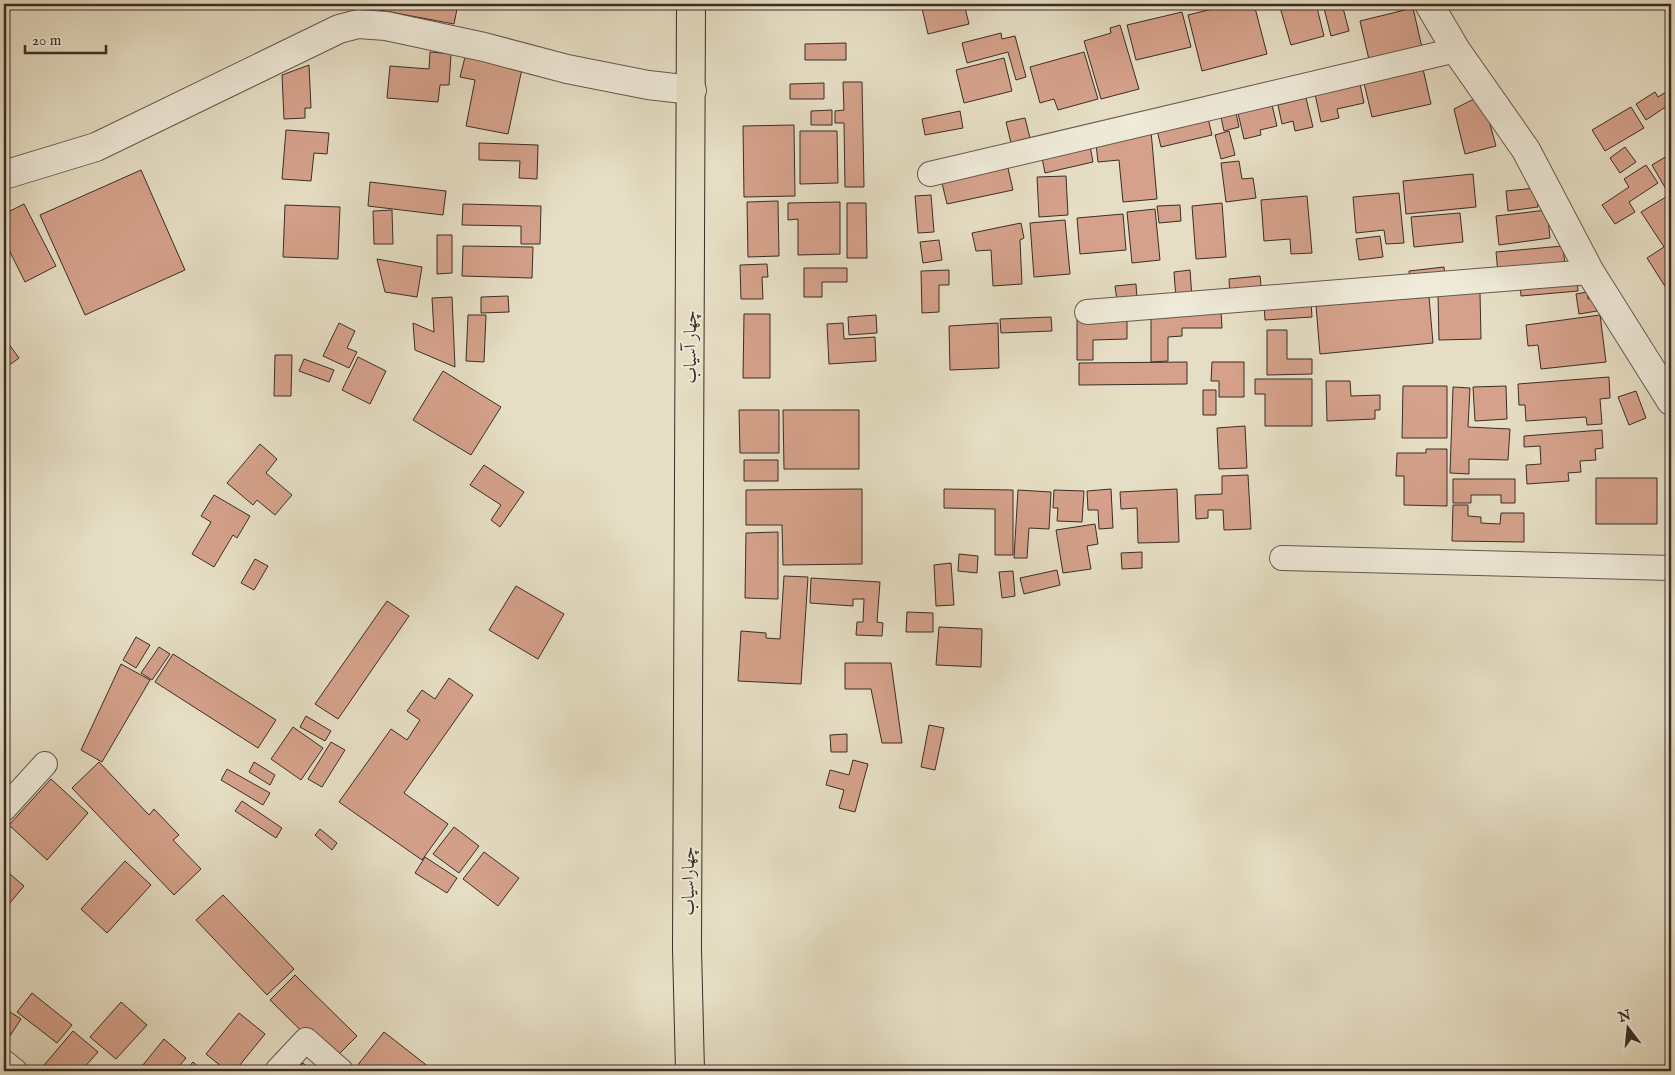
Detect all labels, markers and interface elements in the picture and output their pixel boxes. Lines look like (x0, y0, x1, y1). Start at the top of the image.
scale bar (25, 22, 106, 54)
text: 20 m (32, 31, 62, 50)
street label: چهار آسیاب (680, 310, 703, 384)
street label: چهاراسیاب (678, 846, 701, 916)
north arrow (1602, 1002, 1652, 1052)
text: N (1615, 1006, 1633, 1027)

